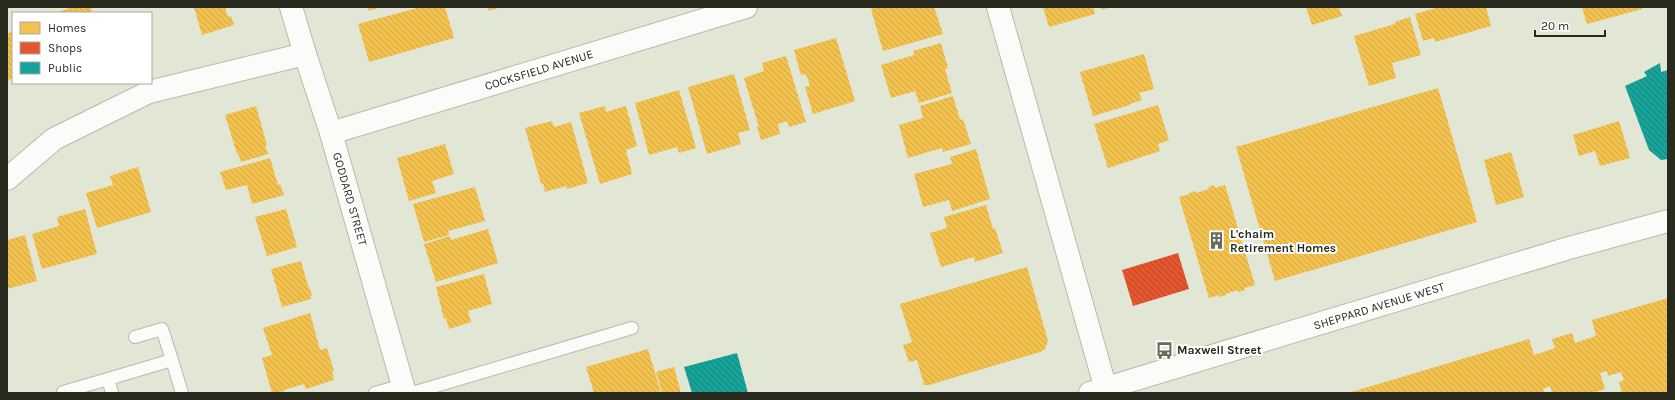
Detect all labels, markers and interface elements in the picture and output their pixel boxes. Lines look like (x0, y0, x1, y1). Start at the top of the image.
legend (12, 12, 152, 84)
scale bar (1535, 12, 1605, 38)
text: 20 m (1541, 19, 1569, 33)
text: Homes (48, 21, 86, 35)
text: Shops (48, 41, 82, 55)
street label: COCKSFIELD AVENUE (483, 47, 595, 93)
text: Public (48, 61, 82, 75)
street label: GODDARD STREET (330, 151, 370, 247)
place label: L'chaim Retirement Homes (1230, 227, 1336, 255)
building icon: L'chaim Retirement Homes (1207, 231, 1227, 251)
street label: SHEPPARD AVENUE WEST (1312, 279, 1446, 333)
bus stop icon: Maxwell Street (1154, 340, 1174, 360)
place label: Maxwell Street (1177, 343, 1262, 357)

